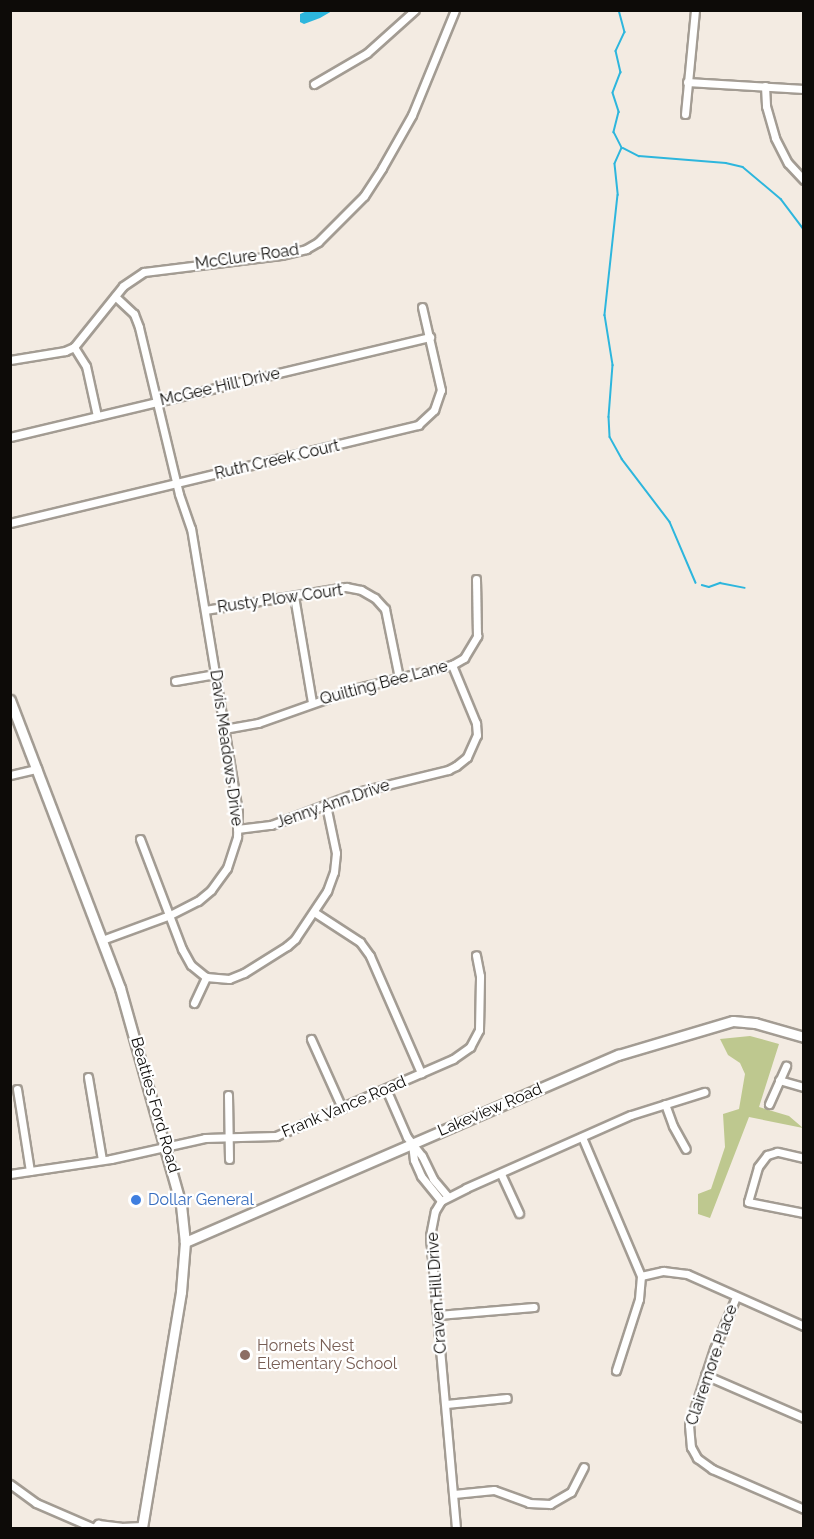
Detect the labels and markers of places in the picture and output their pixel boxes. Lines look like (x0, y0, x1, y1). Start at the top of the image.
place label: Dollar General (148, 1190, 254, 1210)
marker: Dollar General (129, 1193, 143, 1207)
place label: Hornets Nest Elementary School (257, 1336, 397, 1374)
marker: Hornets Nest Elementary School (238, 1348, 252, 1362)

